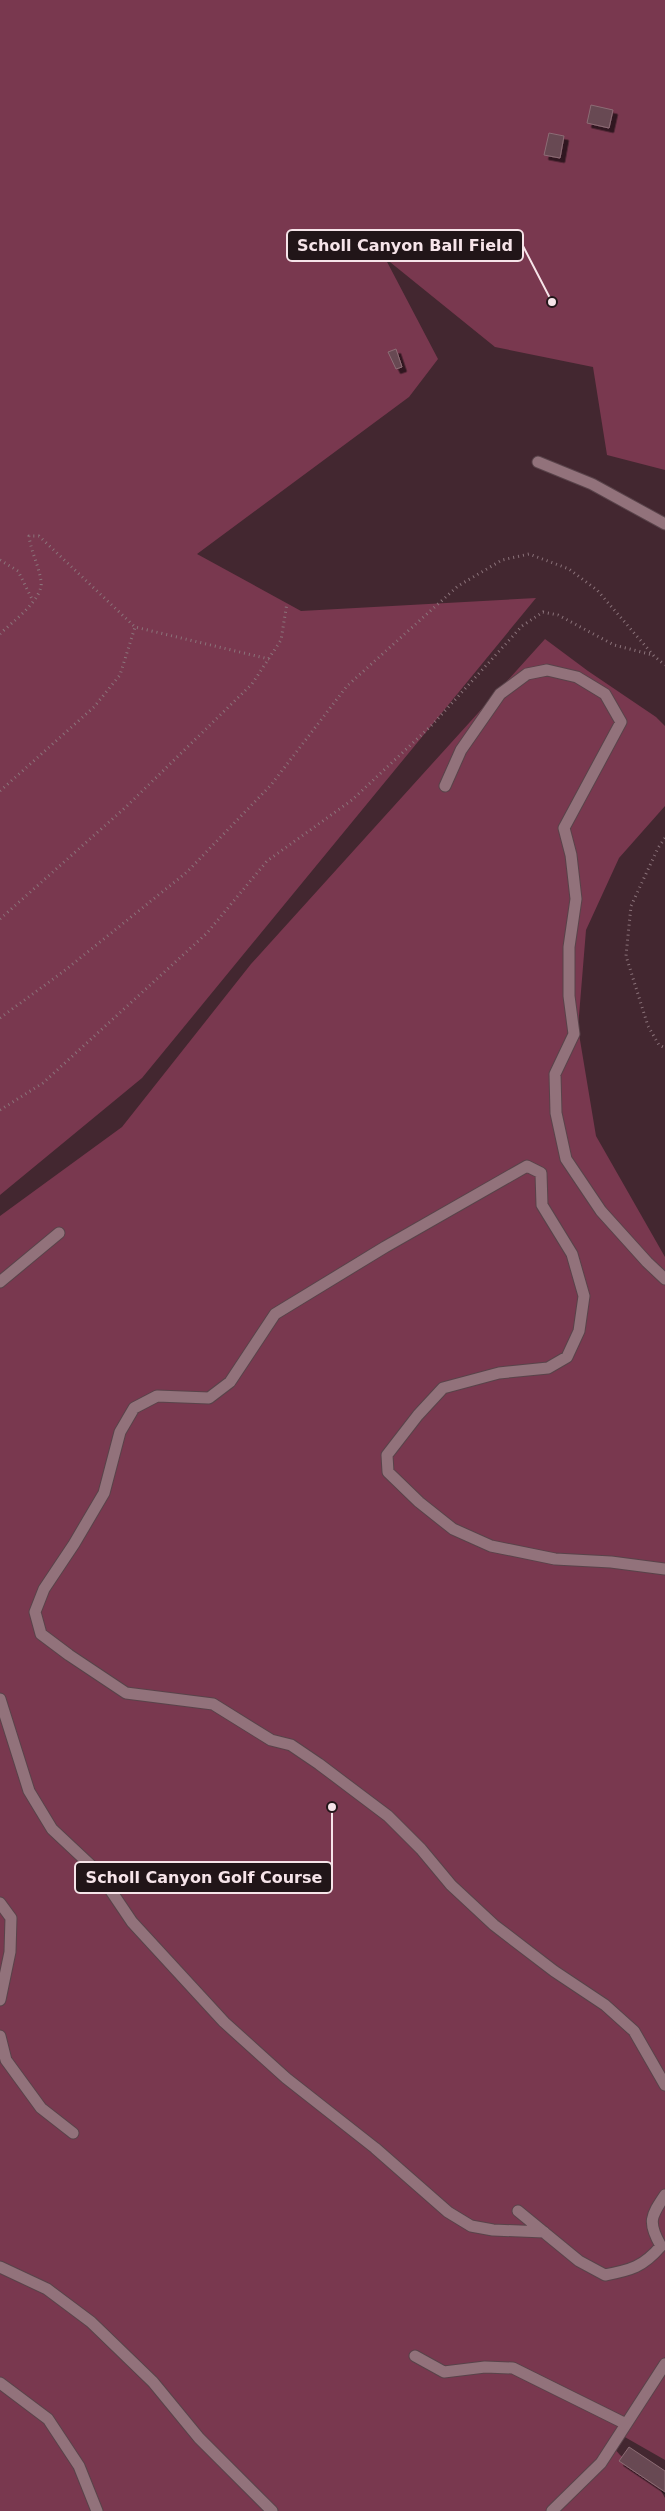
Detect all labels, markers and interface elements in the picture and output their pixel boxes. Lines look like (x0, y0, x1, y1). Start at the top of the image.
callout: Scholl Canyon Ball Field (287, 230, 523, 261)
text: Scholl Canyon Ball Field (297, 236, 513, 255)
callout: Scholl Canyon Golf Course (75, 1862, 332, 1893)
text: Scholl Canyon Golf Course (86, 1868, 323, 1887)

